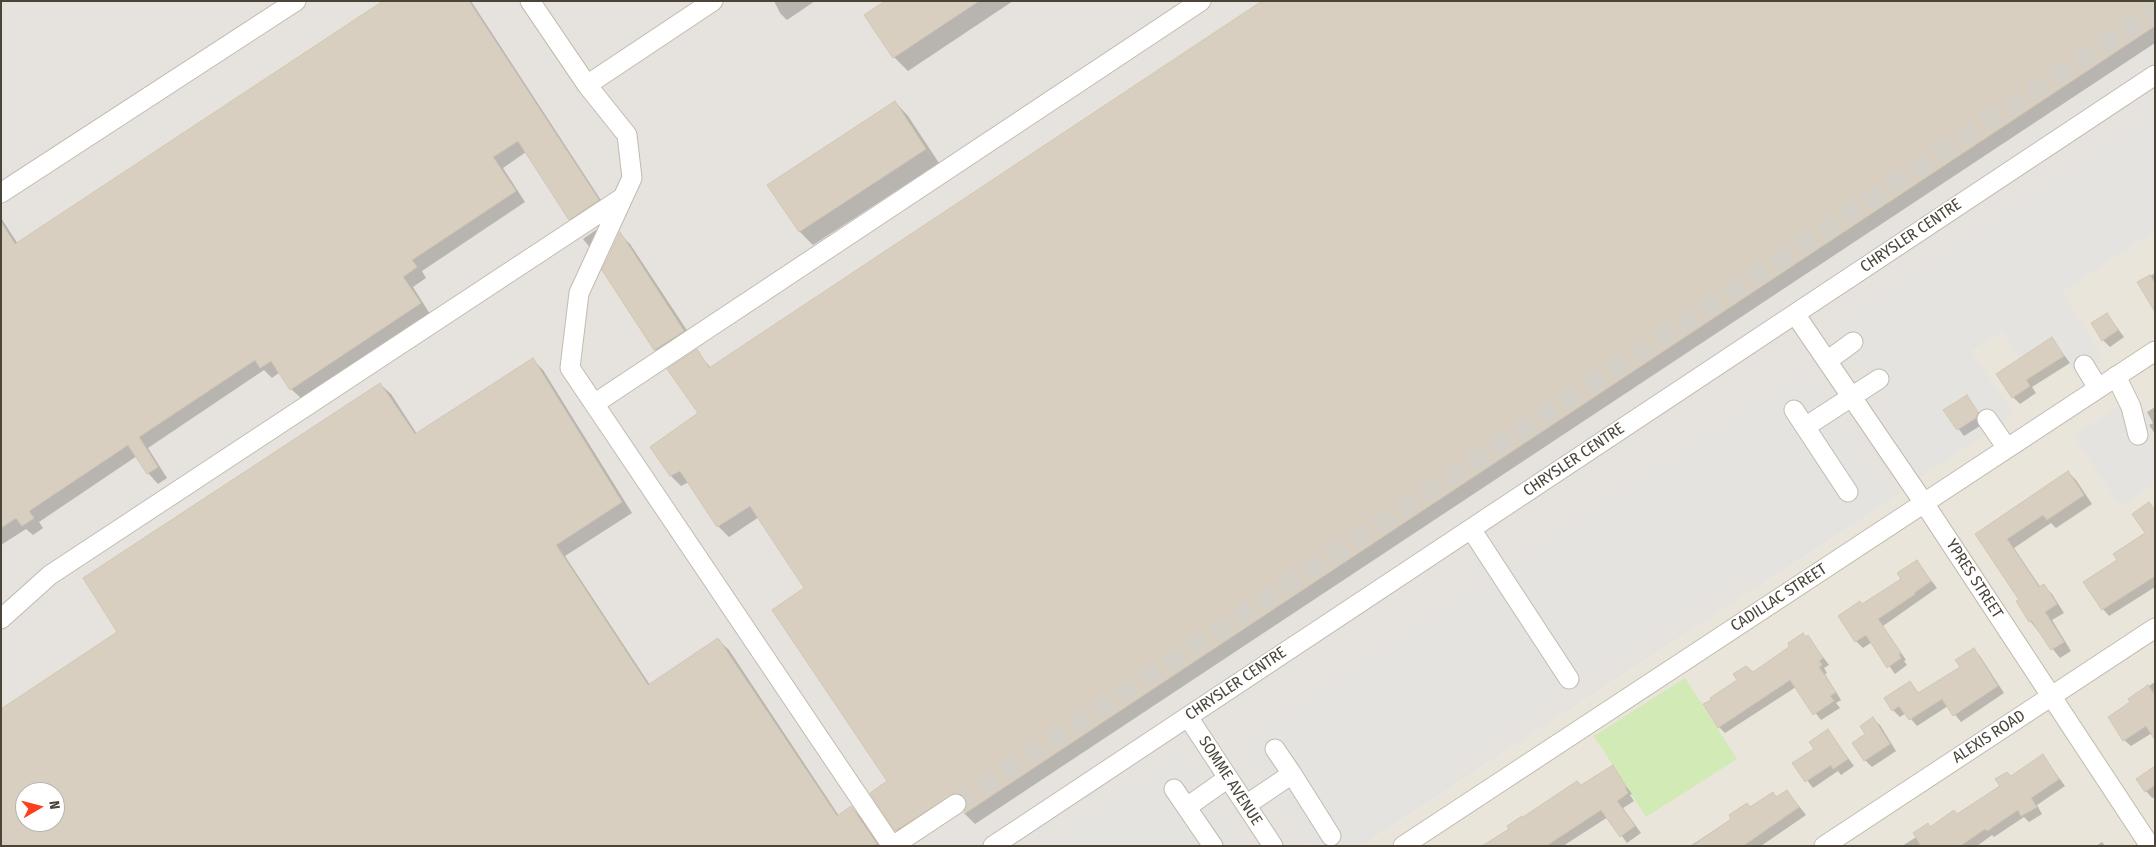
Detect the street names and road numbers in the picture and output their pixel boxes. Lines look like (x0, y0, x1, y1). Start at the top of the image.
street label: CHRYSLER CENTRE (1857, 195, 1965, 277)
street label: CHRYSLER CENTRE (1520, 419, 1628, 501)
street label: YPRES STREET (1941, 536, 2007, 622)
street label: CADILLAC STREET (1727, 560, 1831, 636)
street label: CHRYSLER CENTRE (1182, 643, 1290, 725)
street label: ALEXIS ROAD (1949, 706, 2029, 768)
street label: SOMME AVENUE (1194, 733, 1266, 829)

